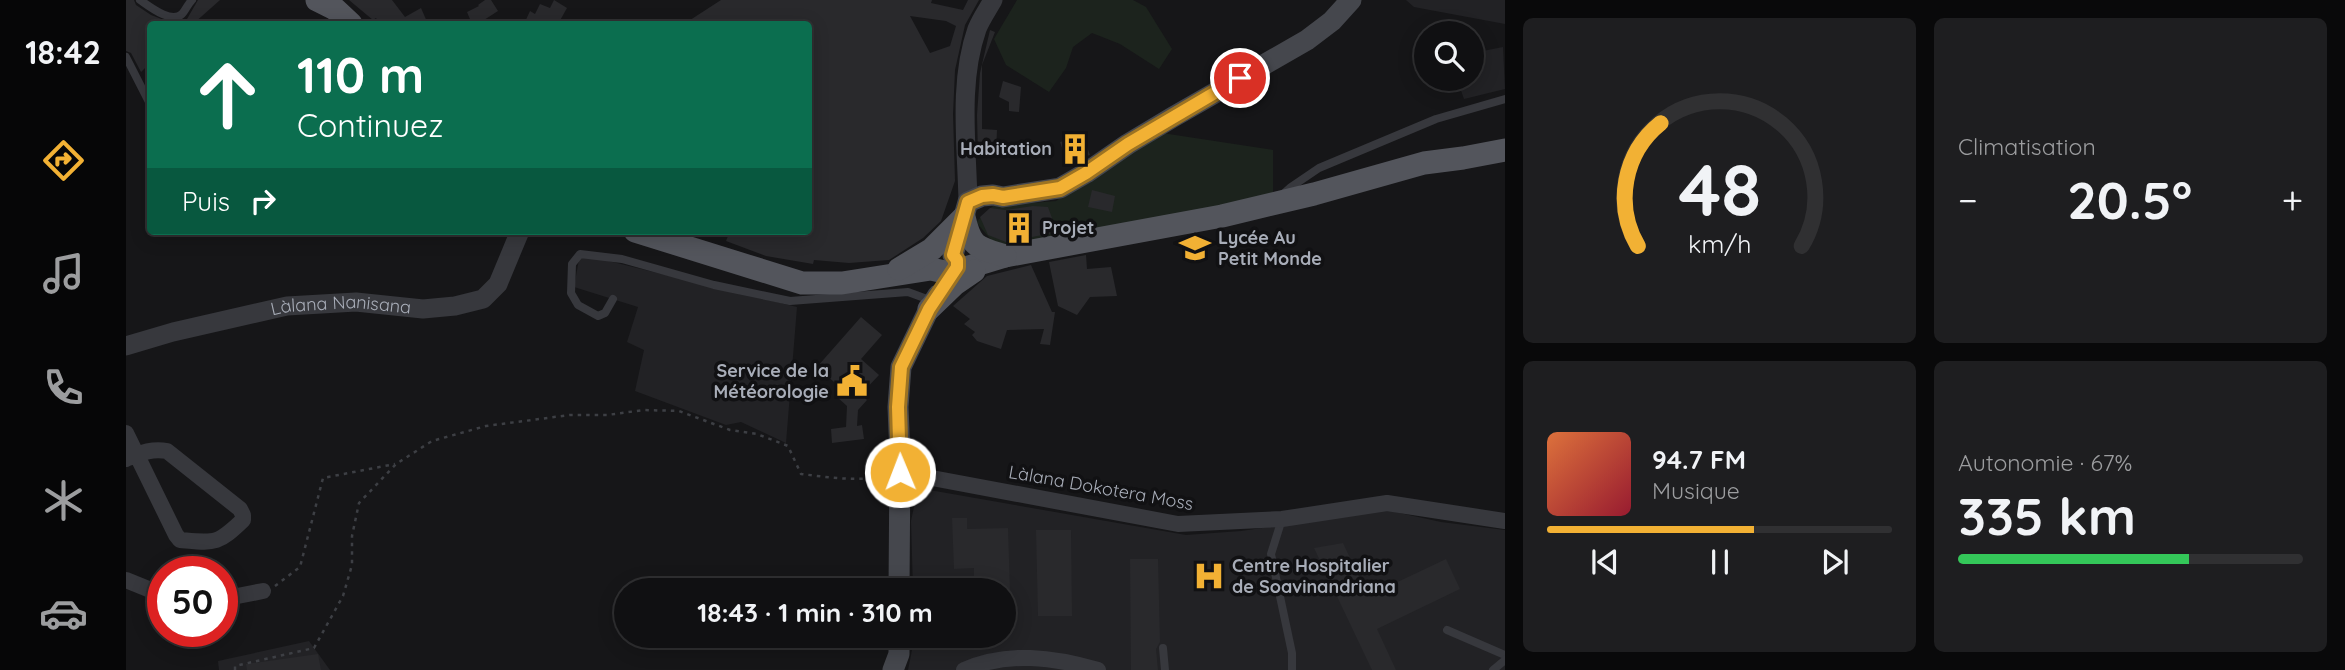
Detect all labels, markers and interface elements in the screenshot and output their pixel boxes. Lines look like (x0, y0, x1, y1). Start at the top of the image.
map controls (1414, 21, 1484, 91)
button: search (1414, 21, 1484, 91)
text: 18:42 (25, 32, 101, 72)
text: 110 m (297, 44, 424, 105)
pin (1210, 48, 1270, 108)
icon: ahead (182, 49, 273, 140)
icon: arrive (1221, 59, 1259, 97)
text: Continuez (297, 105, 444, 145)
building icon: Habitation (1058, 132, 1092, 166)
text: Climatisation (1958, 132, 2096, 161)
icon: directions (39, 136, 88, 185)
place label: Habitation (960, 137, 1052, 160)
text: 48 (1678, 144, 1761, 235)
text: 20.5° (2067, 167, 2192, 232)
text: − (1958, 176, 1978, 224)
text: + (2282, 176, 2303, 224)
icon: right (244, 182, 282, 220)
text: Puis (182, 185, 230, 218)
building icon: Projet (1002, 211, 1036, 245)
place label: Projet (1042, 216, 1094, 239)
place label: Lycée Au Petit Monde (1218, 226, 1322, 270)
text: km/h (1688, 228, 1751, 259)
school or university icon: Lycée Au Petit Monde (1178, 231, 1212, 265)
icon: music (39, 249, 88, 298)
street label: Làlana Nanisana (268, 290, 412, 320)
place label: Service de la Météorologie (714, 359, 829, 403)
icon: phone (39, 363, 88, 412)
public building icon: Service de la Météorologie (835, 364, 869, 398)
position arrow (863, 435, 937, 509)
text: 94.7 FM (1652, 443, 1746, 476)
text: Autonomie · 67% (1958, 448, 2132, 477)
street label: Làlana Dokotera Moss (1007, 460, 1195, 515)
icon: climate (39, 476, 88, 525)
text: Musique (1652, 476, 1740, 505)
text: 335 km (1958, 483, 2136, 548)
icon: previous (1586, 543, 1624, 581)
icon: pause (1701, 543, 1739, 581)
icon: next (1816, 543, 1854, 581)
place label: Centre Hospitalier de Soavinandriana (1232, 554, 1396, 598)
speed limit sign: 50 (147, 556, 238, 647)
hospital icon: Centre Hospitalier de Soavinandriana (1192, 559, 1226, 593)
icon: car (39, 589, 88, 638)
text: 18:43 · 1 min · 310 m (697, 596, 933, 629)

